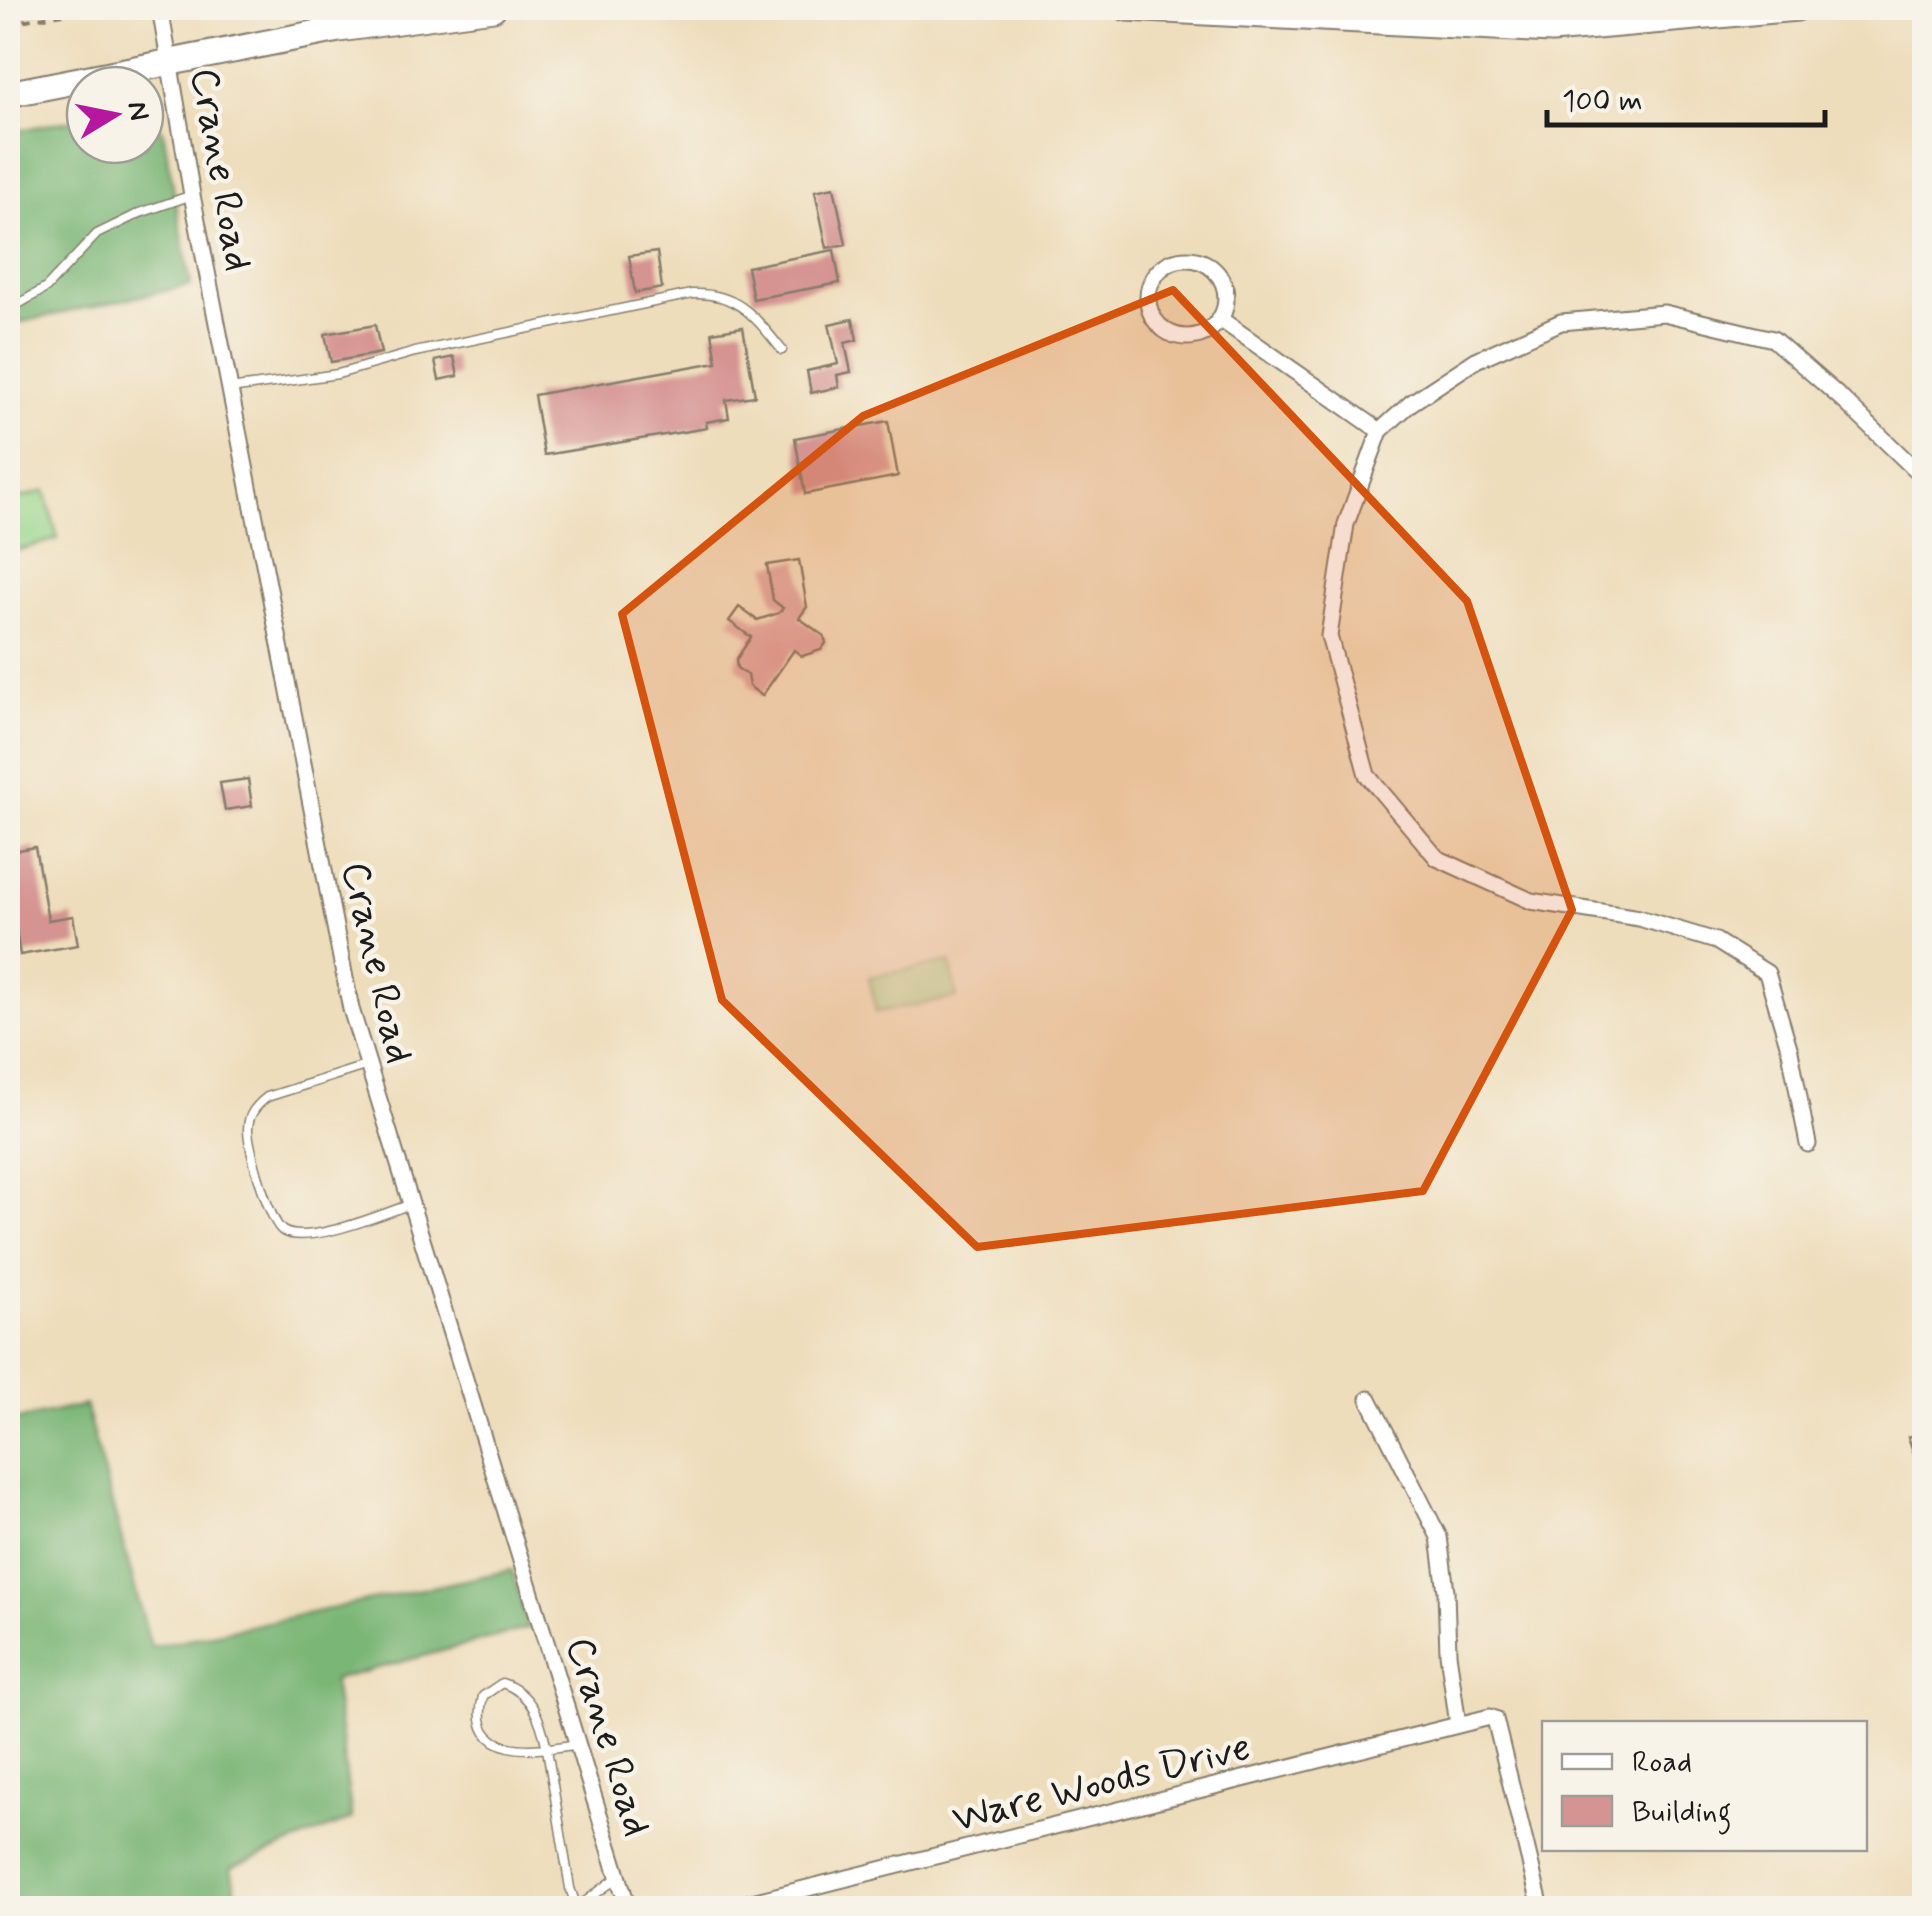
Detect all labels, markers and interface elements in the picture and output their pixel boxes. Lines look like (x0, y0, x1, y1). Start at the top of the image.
street label: Crane Road (177, 64, 263, 275)
north arrow (65, 65, 165, 165)
scale bar (1547, 65, 1824, 127)
text: 100 m (1562, 82, 1643, 121)
text: N (117, 99, 157, 123)
street label: Crane Road (328, 857, 424, 1068)
street label: Crane Road (552, 1631, 662, 1843)
legend (1542, 1721, 1867, 1851)
street label: Ware Woods Drive (947, 1722, 1256, 1846)
text: Road (1632, 1743, 1692, 1782)
text: Building (1632, 1793, 1731, 1835)

